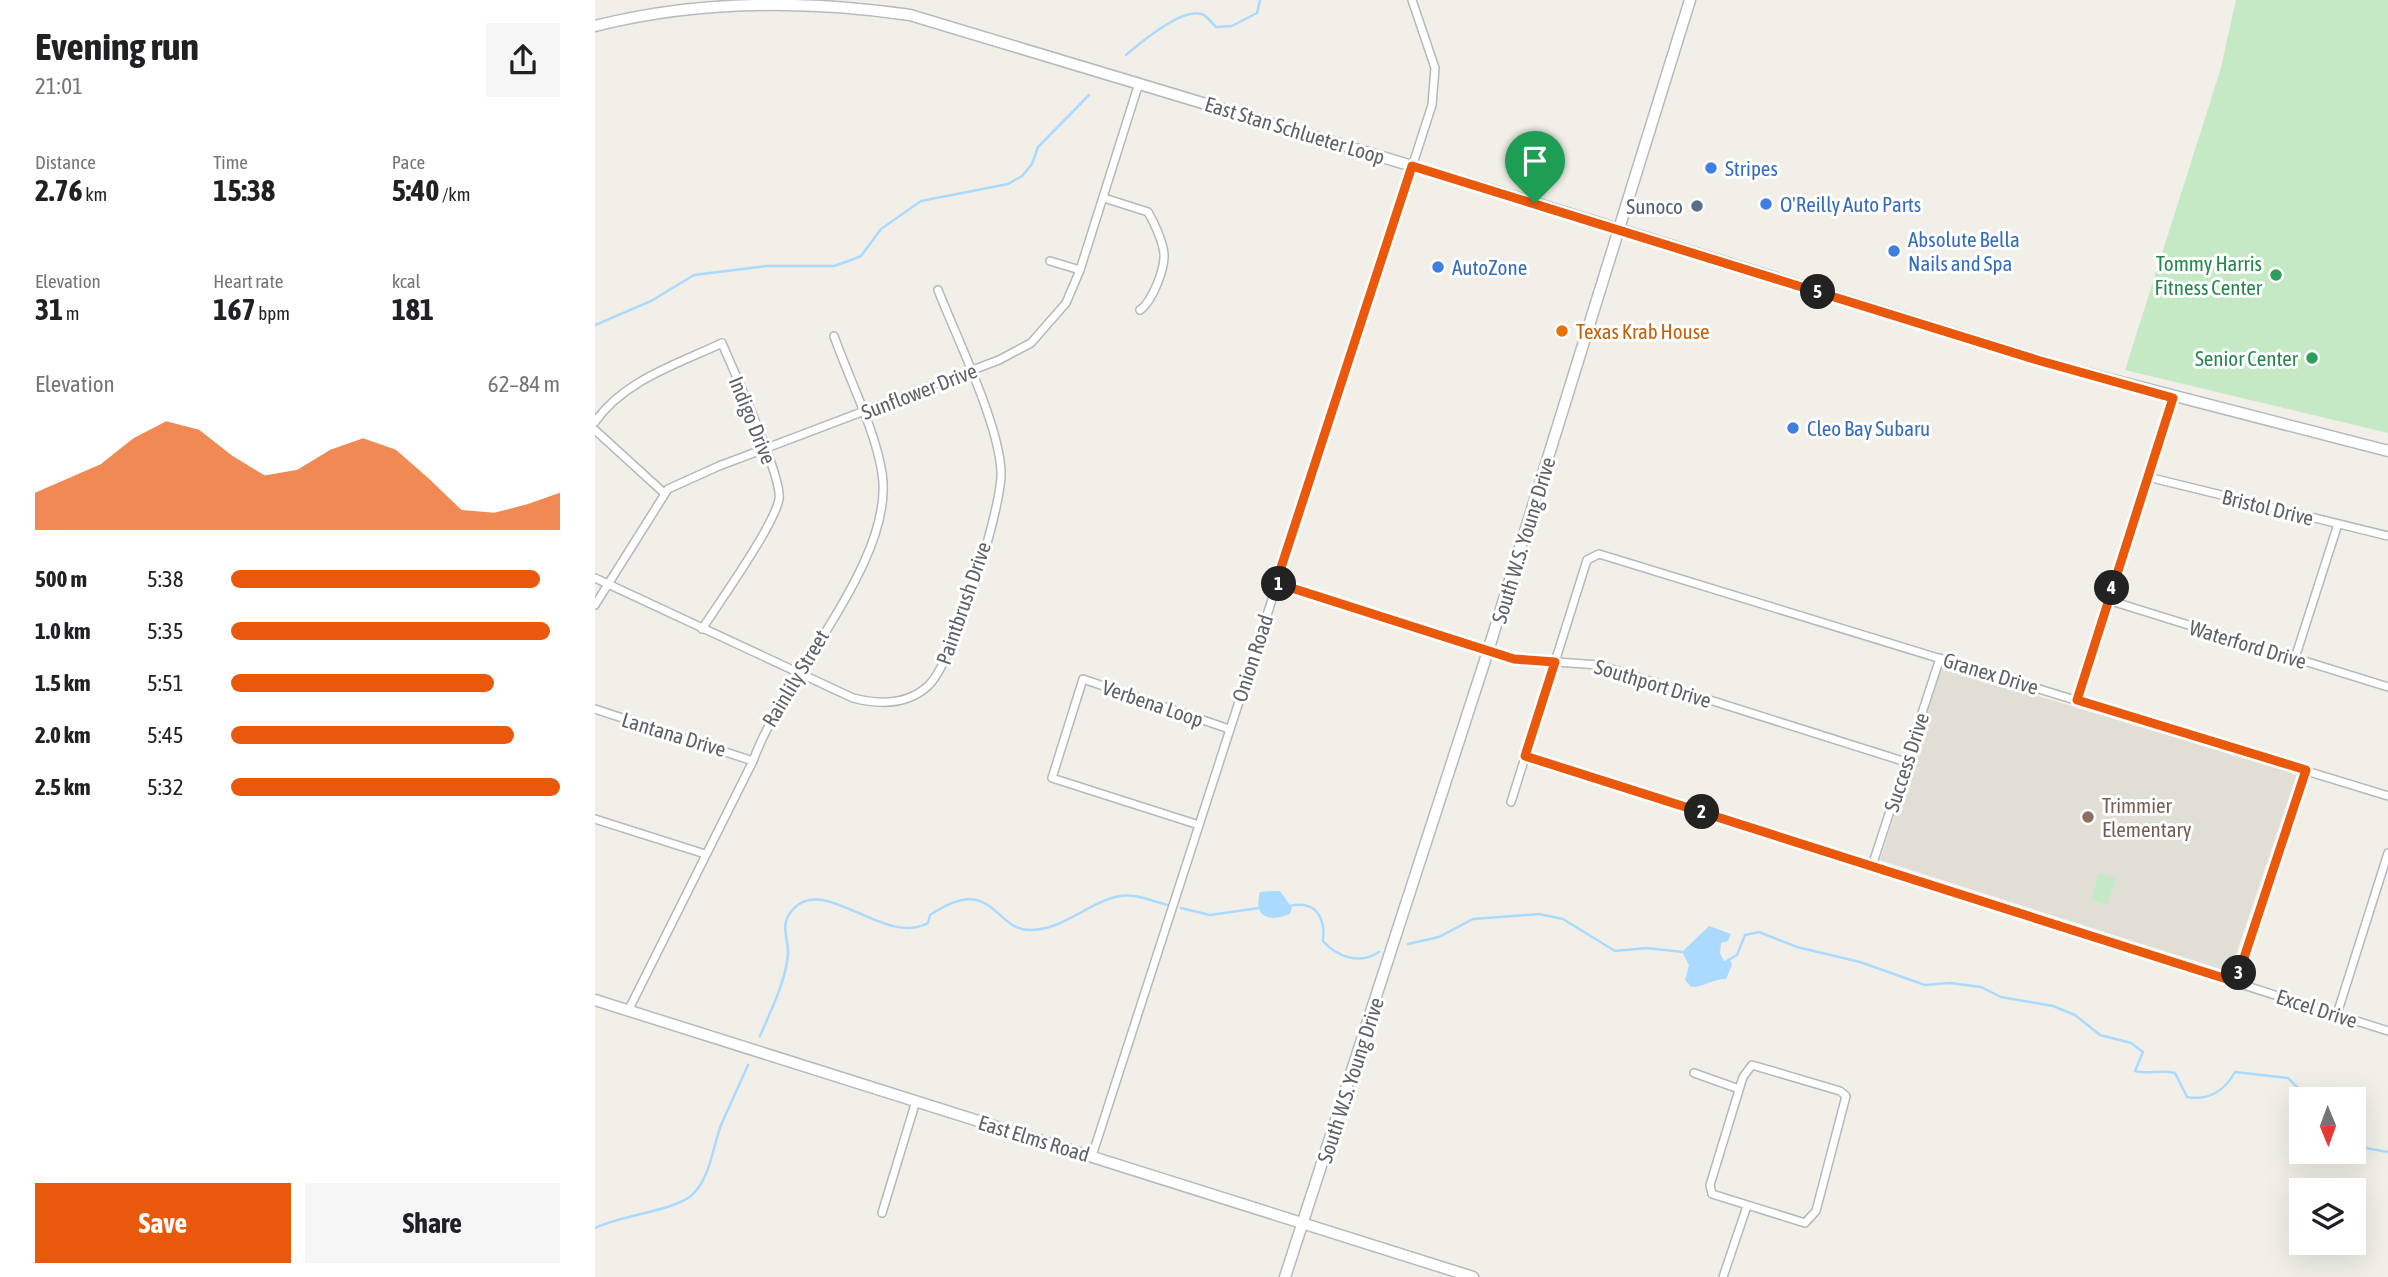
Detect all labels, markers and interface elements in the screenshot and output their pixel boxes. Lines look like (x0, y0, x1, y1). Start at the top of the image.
button: share (486, 23, 560, 97)
text: Evening run (35, 25, 199, 68)
text: 21:01 (35, 73, 83, 99)
street label: East Stan Schlueter Loop (1202, 91, 1388, 169)
pin (1505, 131, 1565, 203)
icon: arrive (1516, 142, 1554, 180)
text: Distance (35, 151, 96, 173)
text: Time (213, 151, 248, 173)
text: Pace (392, 151, 425, 173)
place label: Stripes (1725, 156, 1778, 180)
marker: Stripes (1703, 160, 1719, 176)
text: 2.76 (35, 173, 83, 207)
text: 15:38 (213, 173, 275, 207)
text: 5:40 (392, 173, 439, 207)
text: km (83, 183, 107, 205)
text: /km (439, 183, 470, 205)
place label: O'Reilly Auto Parts (1780, 192, 1921, 216)
place label: Sunoco (1626, 194, 1683, 218)
marker: O'Reilly Auto Parts (1758, 196, 1774, 212)
marker: Sunoco (1689, 198, 1705, 214)
place label: Absolute Bella Nails and Spa (1908, 227, 2020, 275)
marker: Absolute Bella Nails and Spa (1886, 243, 1902, 259)
place label: Tommy Harris Fitness Center (2155, 251, 2263, 299)
place label: AutoZone (1452, 255, 1527, 279)
marker: AutoZone (1430, 259, 1446, 275)
marker: Tommy Harris Fitness Center (2268, 267, 2284, 283)
text: Elevation (35, 270, 101, 292)
text: Heart rate (213, 270, 283, 292)
text: kcal (392, 270, 421, 292)
pin: 5 (1801, 274, 1835, 310)
text: 5 (1813, 280, 1822, 302)
text: 31 (35, 292, 63, 326)
text: 167 (213, 292, 256, 326)
text: 181 (392, 292, 434, 326)
text: m (63, 302, 80, 324)
text: bpm (256, 302, 290, 324)
place label: Texas Krab House (1576, 319, 1710, 343)
marker: Texas Krab House (1554, 323, 1570, 339)
place label: Senior Center (2195, 346, 2299, 370)
marker: Senior Center (2304, 350, 2320, 366)
street label: Sunflower Drive (858, 358, 980, 424)
text: Elevation (35, 371, 115, 397)
text: 62–84 m (488, 371, 560, 397)
street label: Indigo Drive (725, 373, 781, 467)
place label: Cleo Bay Subaru (1807, 416, 1930, 440)
marker: Cleo Bay Subaru (1785, 420, 1801, 436)
street label: South W.S. Young Drive (1486, 454, 1560, 626)
street label: Bristol Drive (2220, 484, 2316, 530)
street label: Paintbrush Drive (931, 538, 995, 668)
text: 500 m (35, 566, 87, 592)
text: 5:38 (147, 566, 184, 592)
pin: 1 (1261, 566, 1297, 602)
pin: 4 (2095, 570, 2129, 606)
text: 1 (1274, 572, 1283, 594)
text: 4 (2107, 576, 2116, 598)
street label: Onion Road (1227, 611, 1277, 705)
street label: Waterford Drive (2187, 615, 2309, 673)
text: 1.0 km (35, 618, 91, 644)
text: 5:35 (147, 618, 184, 644)
street label: Rainlily Street (757, 625, 833, 731)
street label: Granex Drive (1940, 647, 2042, 699)
street label: Southport Drive (1592, 654, 1714, 712)
text: 1.5 km (35, 670, 91, 696)
text: 5:51 (147, 670, 184, 696)
street label: Verbena Loop (1099, 674, 1207, 732)
street label: Lantana Drive (619, 707, 729, 761)
street label: Success Drive (1879, 710, 1933, 814)
text: 2.0 km (35, 722, 91, 748)
text: 5:45 (147, 722, 184, 748)
text: 2.5 km (35, 774, 91, 800)
text: 5:32 (147, 774, 184, 800)
place label: Trimmier Elementary (2102, 793, 2192, 841)
pin: 2 (1685, 794, 1719, 830)
text: 2 (1697, 800, 1706, 822)
marker: Trimmier Elementary (2080, 809, 2096, 825)
pin: 3 (2221, 956, 2257, 990)
text: 3 (2234, 961, 2243, 983)
street label: Excel Drive (2273, 984, 2361, 1032)
street label: South W.S. Young Drive (1312, 994, 1388, 1166)
north arrow (2289, 1087, 2366, 1164)
map controls (2289, 1087, 2366, 1255)
street label: East Elms Road (975, 1110, 1093, 1166)
button: layers (2289, 1178, 2366, 1255)
button: Save (35, 1183, 291, 1263)
button: Share (305, 1183, 560, 1263)

